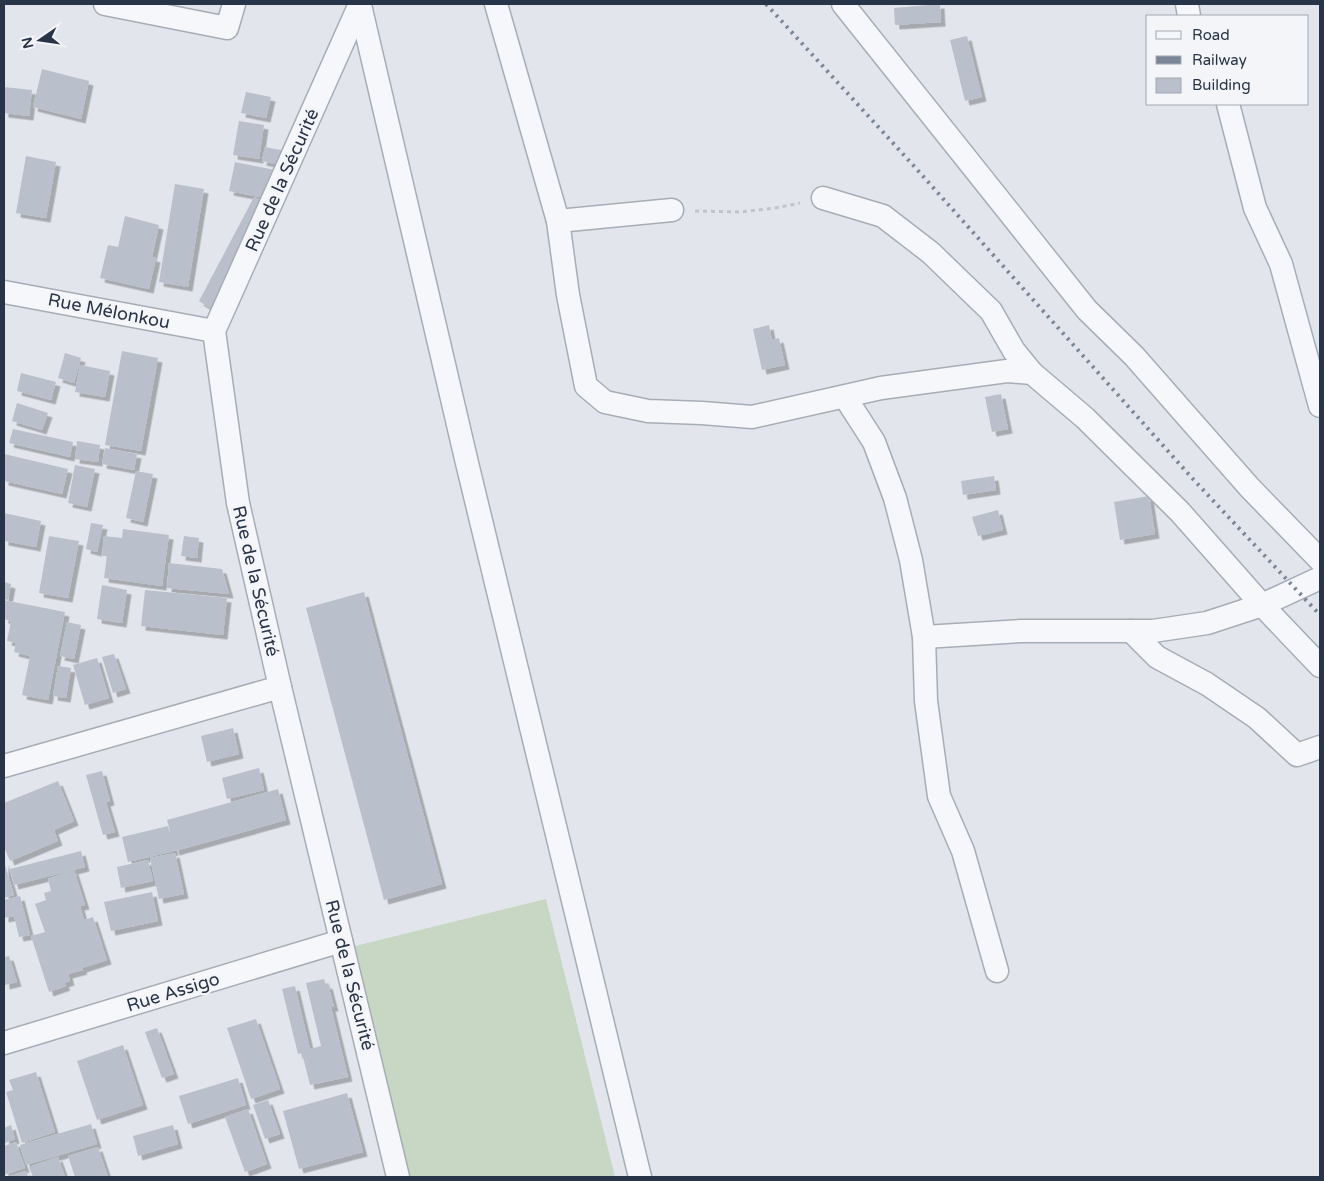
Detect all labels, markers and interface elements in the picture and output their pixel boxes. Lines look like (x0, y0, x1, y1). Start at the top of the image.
north arrow (15, 15, 65, 65)
legend (1146, 15, 1309, 105)
text: Road (1192, 26, 1230, 44)
text: N (18, 35, 37, 50)
text: Railway (1192, 51, 1247, 69)
text: Building (1192, 76, 1251, 94)
street label: Rue de la Sécurité (241, 105, 323, 255)
street label: Rue Mélonkou (46, 288, 172, 334)
street label: Rue de la Sécurité (228, 503, 284, 659)
street label: Rue de la Sécurité (321, 897, 379, 1053)
street label: Rue Assigo (124, 967, 222, 1017)

